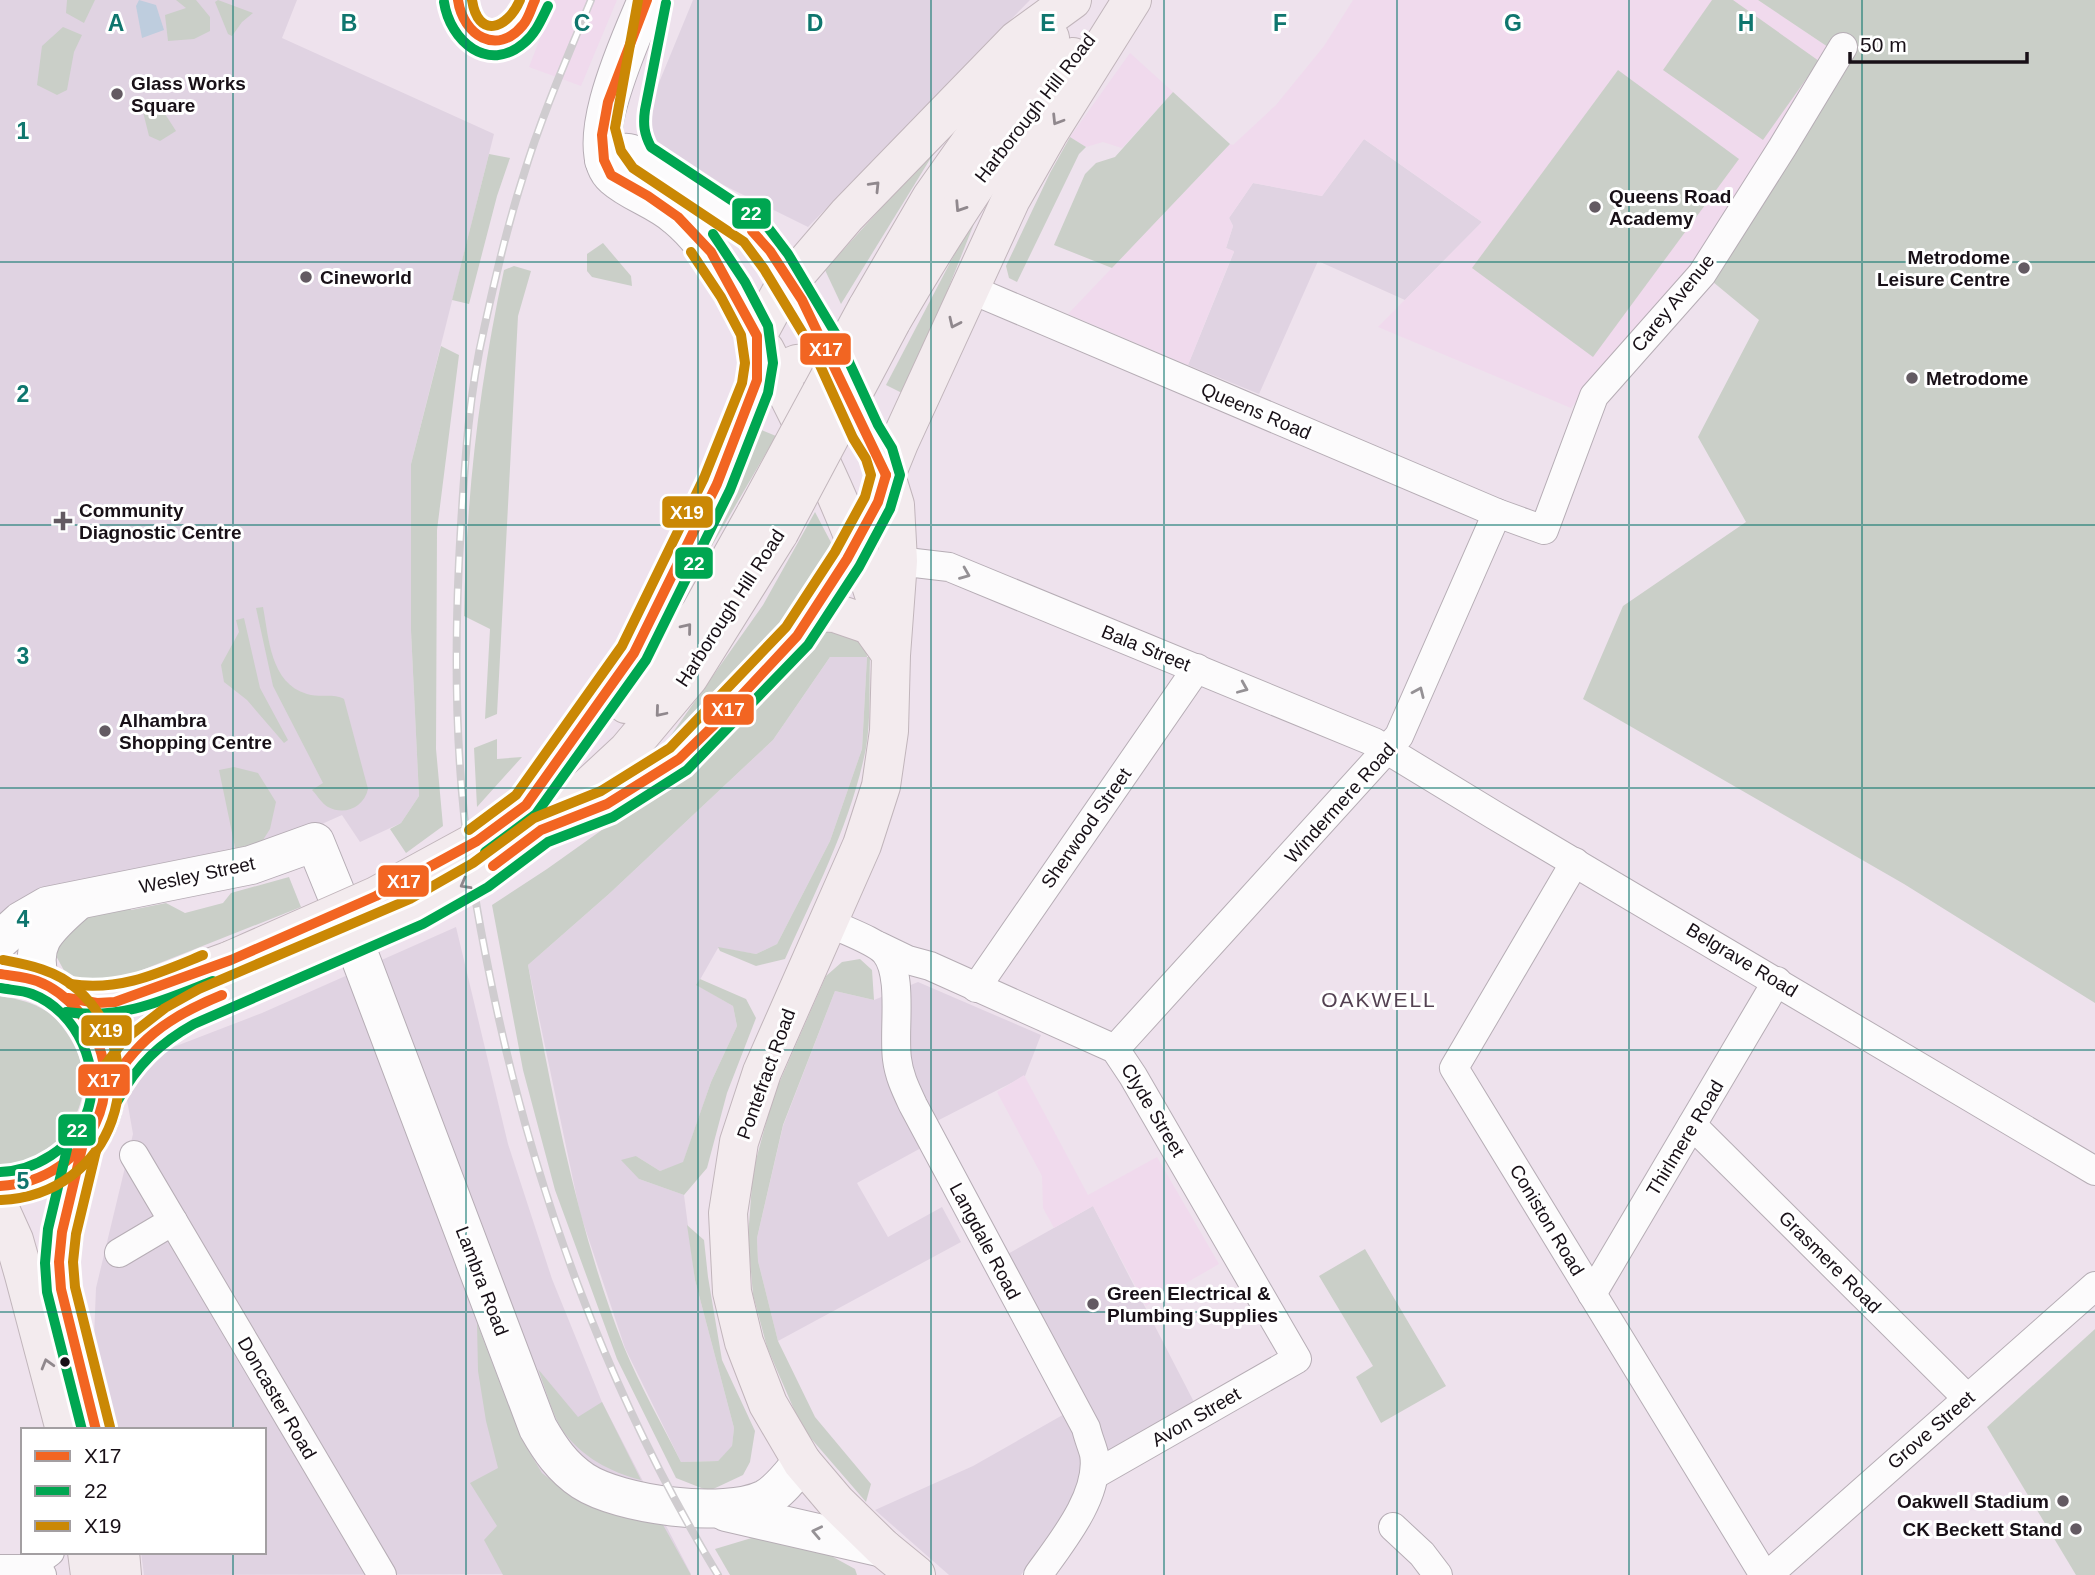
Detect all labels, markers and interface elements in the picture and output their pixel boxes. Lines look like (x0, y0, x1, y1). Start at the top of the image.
text: A (108, 10, 124, 36)
text: B (341, 10, 357, 36)
text: C (574, 10, 590, 36)
text: D (807, 10, 823, 36)
text: E (1040, 10, 1056, 36)
text: F (1273, 10, 1287, 36)
text: G (1504, 10, 1522, 36)
text: H (1738, 10, 1754, 36)
scale bar (1850, 21, 2027, 65)
street label: Harborough Hill Road (970, 30, 1100, 186)
text: 50 m (1860, 33, 1907, 56)
place label: Glass Works Square (131, 73, 246, 116)
marker: Glass Works Square (109, 86, 125, 102)
one-way arrow (1052, 112, 1065, 125)
text: 1 (17, 118, 30, 144)
one-way arrow (866, 182, 879, 195)
place label: Queens Road Academy (1609, 186, 1731, 229)
line badge: 22 (731, 197, 772, 230)
one-way arrow (955, 199, 968, 212)
marker: Queens Road Academy (1587, 199, 1603, 215)
text: 22 (740, 203, 762, 224)
place label: Metrodome Leisure Centre (1877, 247, 2010, 290)
street label: Carey Avenue (1627, 250, 1719, 356)
marker: Metrodome Leisure Centre (2016, 260, 2032, 276)
place label: Cineworld (320, 267, 412, 288)
marker: Cineworld (298, 269, 314, 285)
one-way arrow (948, 316, 962, 328)
line badge: X17 (799, 332, 852, 366)
text: X17 (809, 339, 843, 360)
place label: Metrodome (1926, 368, 2028, 389)
marker: Metrodome (1904, 370, 1920, 386)
street label: Queens Road (1198, 378, 1314, 444)
text: 2 (17, 381, 29, 407)
line badge: X19 (661, 495, 714, 529)
place label: Community Diagnostic Centre (79, 500, 242, 543)
text: X19 (670, 502, 704, 523)
marker: Community Diagnostic Centre (53, 511, 73, 531)
street label: Harborough Hill Road (671, 526, 789, 690)
line badge: 22 (674, 546, 714, 580)
text: 22 (683, 553, 705, 574)
one-way arrow (958, 565, 970, 579)
street label: Bala Street (1098, 621, 1194, 676)
one-way arrow (679, 624, 692, 636)
text: 3 (17, 643, 29, 669)
one-way arrow (1236, 679, 1248, 693)
one-way arrow (1411, 687, 1425, 699)
line badge: X17 (702, 693, 755, 726)
text: X17 (711, 699, 745, 720)
one-way arrow (656, 704, 668, 717)
place label: Alhambra Shopping Centre (119, 710, 272, 753)
marker: Alhambra Shopping Centre (97, 723, 113, 739)
street label: Windermere Road (1281, 739, 1399, 867)
street label: Sherwood Street (1037, 763, 1136, 892)
street label: Wesley Street (137, 852, 258, 898)
line badge: X17 (377, 864, 430, 898)
text: X17 (387, 871, 421, 892)
one-way arrow (460, 876, 473, 889)
text: 4 (17, 906, 30, 932)
street label: Belgrave Road (1683, 919, 1801, 1001)
district label: OAKWELL (1321, 988, 1437, 1011)
street label: Pontefract Road (733, 1006, 799, 1142)
line badge: X19 (80, 1014, 133, 1047)
text: X19 (89, 1020, 123, 1041)
street label: Clyde Street (1117, 1060, 1189, 1161)
line badge: X17 (77, 1063, 131, 1097)
text: X17 (87, 1070, 121, 1091)
street label: Thirlmere Road (1642, 1076, 1728, 1200)
line badge: 22 (57, 1113, 97, 1147)
text: 22 (66, 1120, 88, 1141)
street label: Coniston Road (1506, 1161, 1588, 1279)
text: 5 (17, 1168, 30, 1194)
street label: Langdale Road (945, 1179, 1025, 1303)
street label: Grasmere Road (1775, 1207, 1885, 1317)
street label: Lambra Road (452, 1223, 512, 1339)
place label: Green Electrical & Plumbing Supplies (1107, 1283, 1278, 1326)
marker: Green Electrical & Plumbing Supplies (1085, 1296, 1101, 1312)
street label: Doncaster Road (234, 1333, 320, 1463)
unlabelled marker (58, 1355, 72, 1369)
one-way arrow (41, 1358, 56, 1370)
street label: Avon Street (1148, 1383, 1245, 1451)
street label: Grove Street (1883, 1386, 1979, 1473)
legend (21, 1428, 266, 1554)
text: X17 (84, 1444, 121, 1467)
text: 22 (84, 1479, 107, 1502)
place label: Oakwell Stadium (1897, 1491, 2049, 1512)
marker: Oakwell Stadium (2055, 1493, 2071, 1509)
text: X19 (84, 1514, 121, 1537)
place label: CK Beckett Stand (1903, 1519, 2062, 1540)
marker: CK Beckett Stand (2068, 1521, 2084, 1537)
one-way arrow (811, 1525, 823, 1540)

